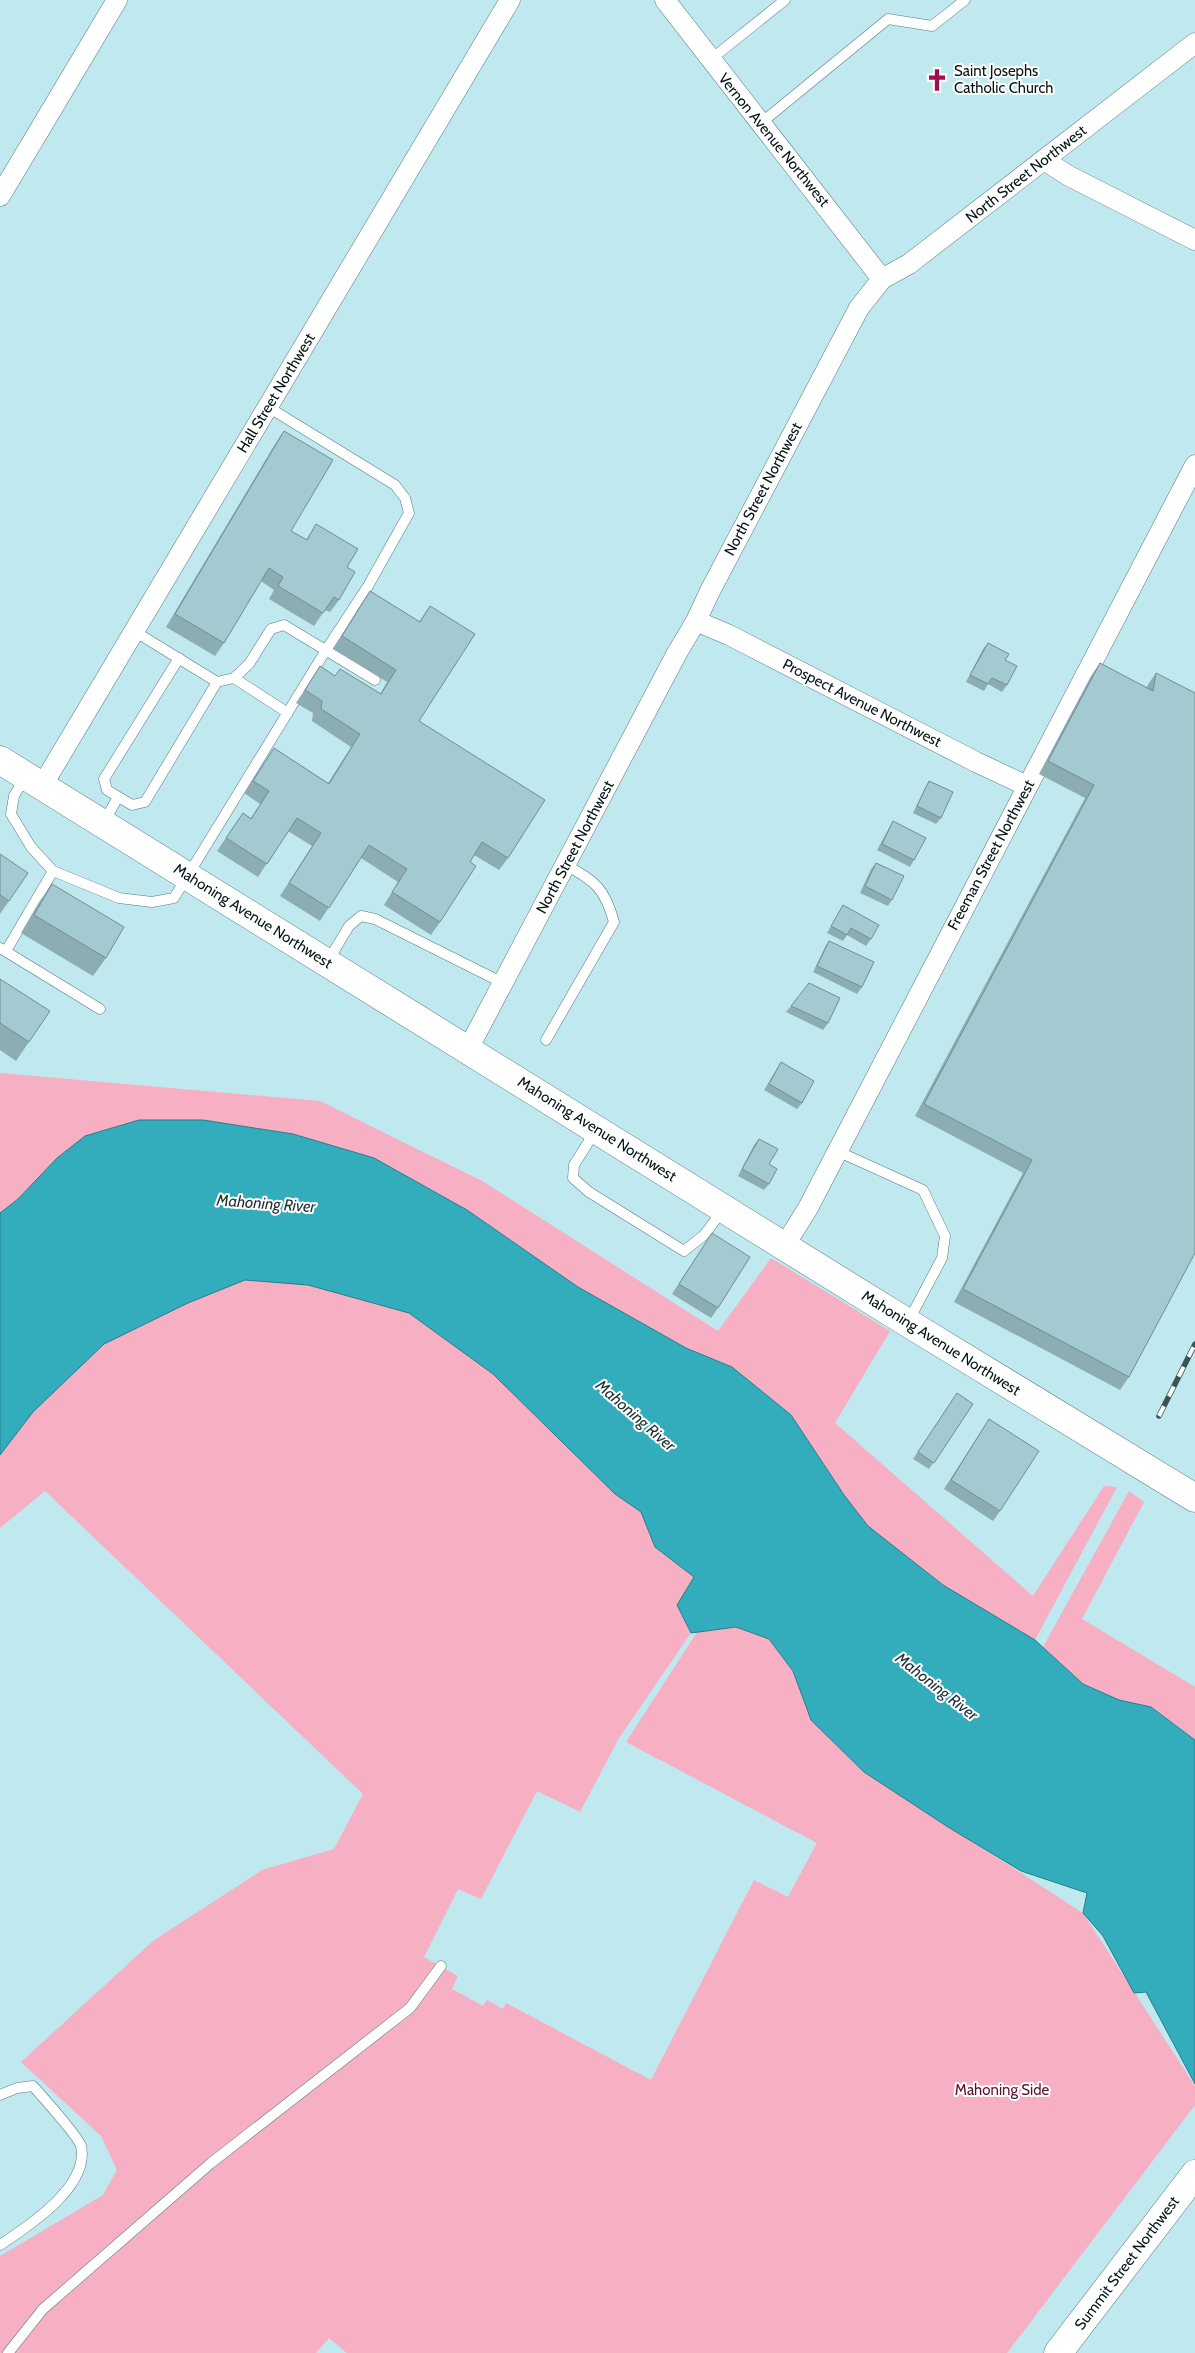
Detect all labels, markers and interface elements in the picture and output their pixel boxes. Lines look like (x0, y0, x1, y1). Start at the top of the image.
place label: Saint Josephs Catholic Church (954, 62, 1053, 97)
church icon: Saint Josephs Catholic Church (924, 67, 950, 93)
street label: Vernon Avenue Northwest (715, 70, 833, 210)
street label: North Street Northwest (962, 121, 1090, 227)
street label: Hall Street Northwest (233, 330, 319, 456)
street label: North Street Northwest (720, 419, 806, 559)
street label: Prospect Avenue Northwest (780, 655, 944, 751)
street label: North Street Northwest (532, 777, 618, 917)
street label: Freeman Street Northwest (944, 777, 1038, 933)
street label: Mahoning Avenue Northwest (170, 860, 336, 972)
street label: Mahoning Avenue Northwest (514, 1073, 680, 1185)
water label: Mahoning River (215, 1191, 317, 1217)
street label: Mahoning Avenue Northwest (858, 1287, 1024, 1399)
water label: Mahoning River (591, 1375, 680, 1456)
water label: Mahoning River (891, 1648, 982, 1725)
park label: Mahoning Side (955, 2081, 1049, 2099)
street label: Summit Street Northwest (1071, 2193, 1183, 2333)

